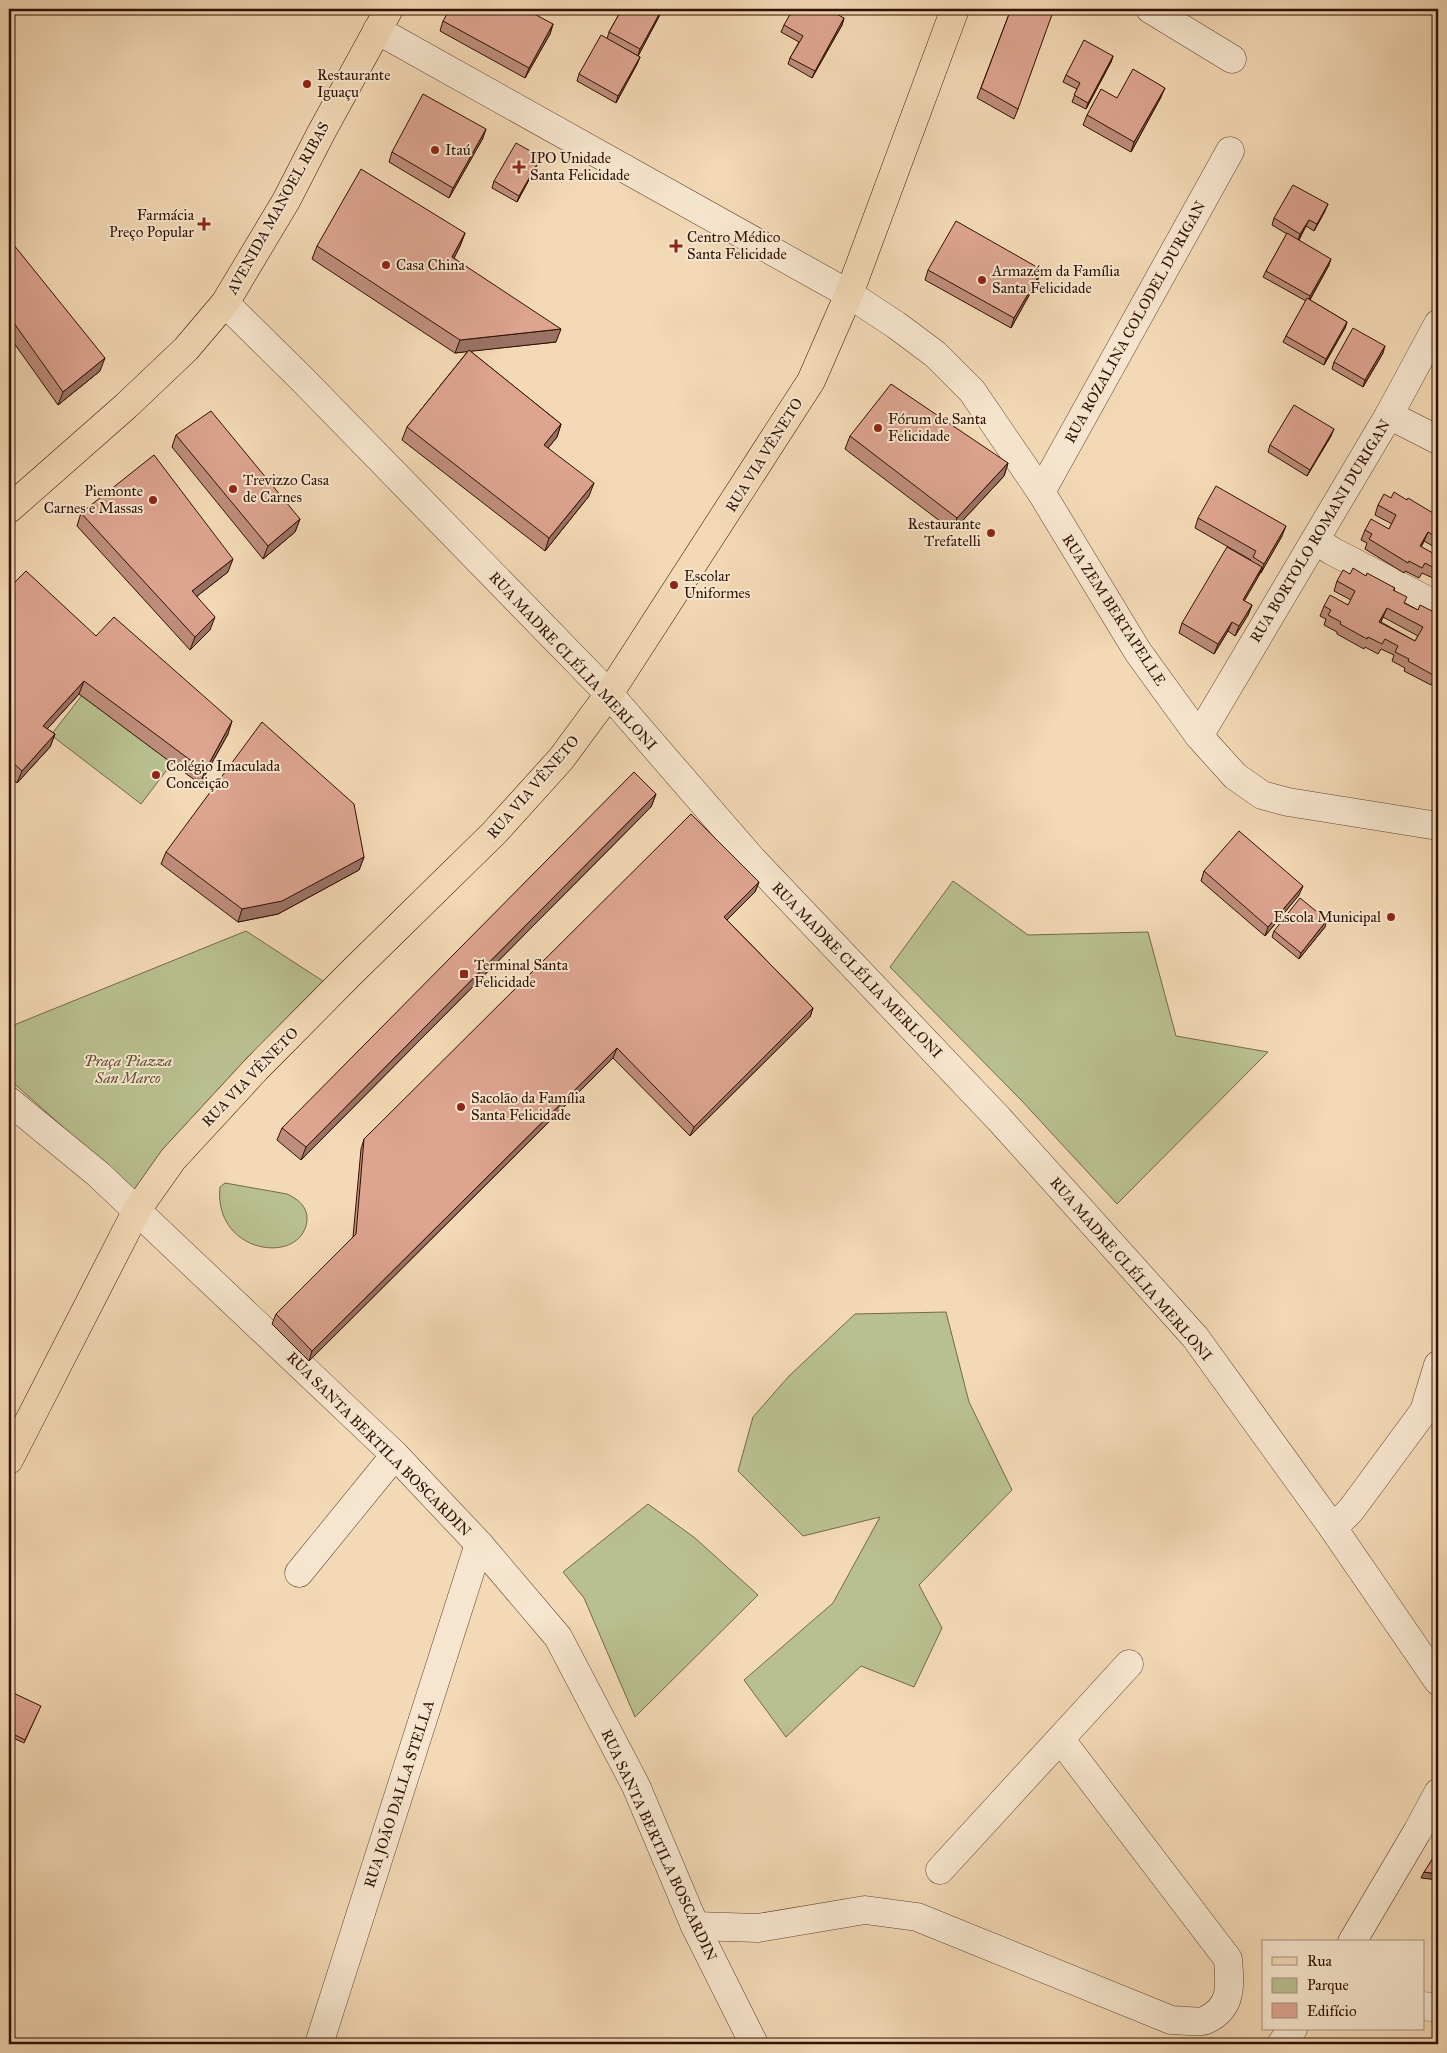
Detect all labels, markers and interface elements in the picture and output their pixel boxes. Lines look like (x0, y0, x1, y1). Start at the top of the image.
place label: Restaurante Iguaçu (317, 66, 390, 101)
marker: Restaurante Iguaçu (301, 78, 313, 90)
street label: AVENIDA MANOEL RIBAS (223, 119, 333, 298)
place label: Itaú (445, 141, 471, 159)
marker: Itaú (429, 144, 441, 156)
place label: IPO Unidade Santa Felicidade (530, 149, 630, 184)
marker: IPO Unidade Santa Felicidade (512, 160, 526, 174)
street label: RUA ROZALINA COLODEL DURIGAN (1061, 198, 1209, 446)
place label: Farmácia Preço Popular (109, 206, 195, 241)
marker: Farmácia Preço Popular (198, 218, 210, 230)
place label: Centro Médico Santa Felicidade (687, 228, 787, 263)
marker: Centro Médico Santa Felicidade (669, 239, 683, 253)
place label: Casa China (396, 256, 465, 274)
marker: Casa China (380, 259, 392, 271)
place label: Armazém da Família Santa Felicidade (991, 262, 1120, 297)
marker: Armazém da Família Santa Felicidade (976, 274, 988, 286)
street label: RUA VIA VÊNETO (722, 395, 806, 515)
place label: Fórum de Santa Felicidade (888, 410, 987, 445)
street label: RUA BORTOLO ROMANI DURIGAN (1246, 416, 1394, 646)
marker: Fórum de Santa Felicidade (872, 422, 884, 434)
place label: Trevizzo Casa de Carnes (243, 471, 330, 506)
place label: Piemonte Carnes e Massas (44, 482, 143, 517)
marker: Trevizzo Casa de Carnes (227, 483, 239, 495)
marker: Piemonte Carnes e Massas (147, 494, 159, 506)
place label: Restaurante Trefatelli (908, 515, 981, 550)
marker: Restaurante Trefatelli (985, 527, 997, 539)
street label: RUA ZEM BERTAPELLE (1058, 531, 1170, 689)
street label: RUA MADRE CLÉLIA MERLONI (485, 567, 661, 754)
place label: Escolar Uniformes (684, 567, 750, 602)
marker: Escolar Uniformes (668, 579, 680, 591)
street label: RUA VIA VÊNETO (483, 732, 583, 842)
place label: Colégio Imaculada Conceição (166, 757, 281, 792)
marker: Colégio Imaculada Conceição (150, 769, 162, 781)
street label: RUA MADRE CLÉLIA MERLONI (768, 878, 947, 1062)
place label: Escola Municipal (1273, 908, 1382, 926)
marker: Escola Municipal (1385, 911, 1397, 923)
place label: Terminal Santa Felicidade (474, 956, 569, 991)
marker: Terminal Santa Felicidade (458, 968, 470, 980)
street label: RUA VIA VÊNETO (198, 1024, 302, 1130)
park label: Praça Piazza San Marco (84, 1052, 172, 1087)
place label: Sacolão da Família Santa Felicidade (471, 1089, 586, 1124)
marker: Sacolão da Família Santa Felicidade (455, 1101, 467, 1113)
street label: RUA MADRE CLÉLIA MERLONI (1046, 1173, 1216, 1365)
street label: RUA SANTA BERTILA BOSCARDIN (283, 1348, 475, 1540)
street label: RUA JOÃO DALLA STELLA (360, 1698, 439, 1890)
street label: RUA SANTA BERTILA BOSCARDIN (597, 1726, 721, 1964)
legend (1262, 1940, 1424, 2030)
text: Rua (1307, 1952, 1332, 1970)
text: Parque (1307, 1976, 1349, 1995)
text: Edifício (1307, 2002, 1357, 2020)

